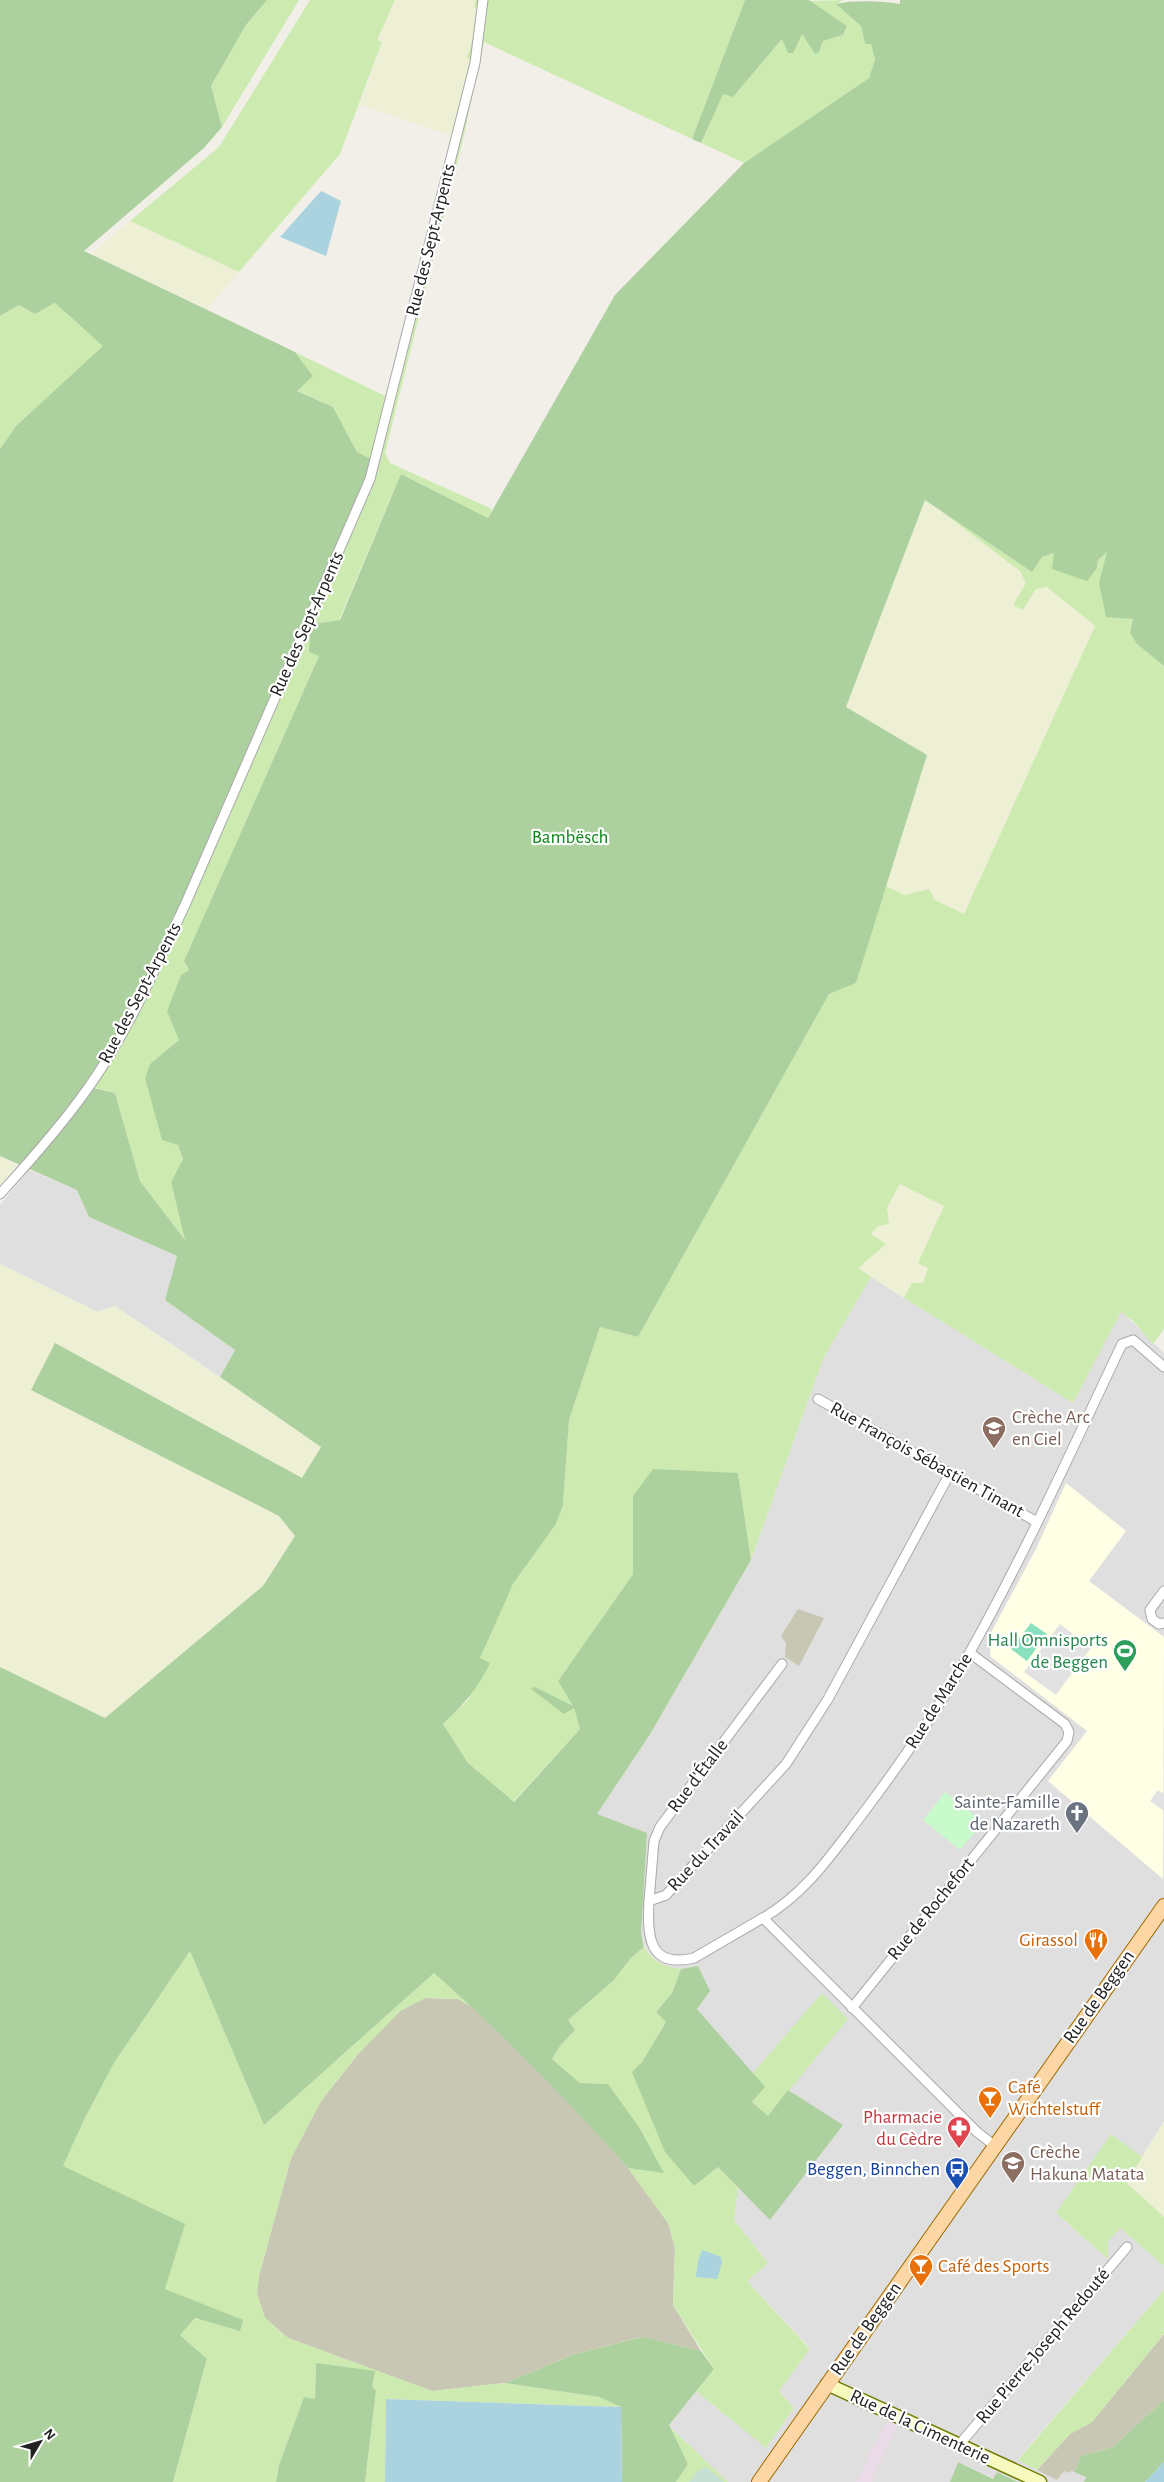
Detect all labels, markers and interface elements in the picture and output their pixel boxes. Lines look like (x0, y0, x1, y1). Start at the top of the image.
street label: Rue des Sept-Arpents (403, 162, 459, 318)
street label: Rue des Sept-Arpents (267, 549, 347, 699)
park label: Bambësch (532, 828, 608, 847)
street label: Rue des Sept-Arpents (95, 919, 185, 1067)
street label: Rue François Sébastien Tinant (827, 1399, 1027, 1521)
place label: Crèche Arc en Ciel (1012, 1408, 1090, 1449)
school or university icon: Crèche Arc en Ciel (981, 1415, 1007, 1449)
place label: Hall Omnisports de Beggen (988, 1631, 1108, 1672)
sports icon: Hall Omnisports de Beggen (1112, 1638, 1138, 1672)
street label: Rue de Marche (902, 1650, 976, 1752)
street label: Rue d'Étalle (663, 1735, 732, 1816)
place label: Sainte-Famille de Nazareth (954, 1793, 1060, 1834)
church icon: Sainte-Famille de Nazareth (1064, 1800, 1090, 1834)
street label: Rue du Travail (664, 1807, 748, 1895)
street label: Rue de Rochefort (884, 1854, 978, 1964)
restaurant icon: Girassol (1083, 1927, 1109, 1961)
place label: Girassol (1019, 1931, 1078, 1950)
street label: Rue de Beggen (1060, 1947, 1138, 2047)
place label: Café Wichtelstuff (1008, 2078, 1101, 2119)
bar icon: Café Wichtelstuff (977, 2085, 1003, 2119)
place label: Pharmacie du Cèdre (863, 2108, 942, 2149)
pharmacy icon: Pharmacie du Cèdre (946, 2115, 972, 2149)
place label: Crèche Hakuna Matata (1030, 2143, 1145, 2184)
school or university icon: Crèche Hakuna Matata (1000, 2150, 1026, 2184)
bus stop icon: Beggen, Binnchen (944, 2156, 970, 2190)
place label: Beggen, Binnchen (807, 2160, 940, 2179)
bar icon: Café des Sports (908, 2253, 934, 2287)
place label: Café des Sports (938, 2257, 1050, 2276)
street label: Rue Pierre-Joseph Redouté (973, 2265, 1113, 2427)
street label: Rue de Beggen (827, 2279, 905, 2379)
street label: Rue de la Cimenterie (847, 2386, 993, 2468)
north arrow (15, 2417, 65, 2467)
text: N (41, 2426, 58, 2443)

